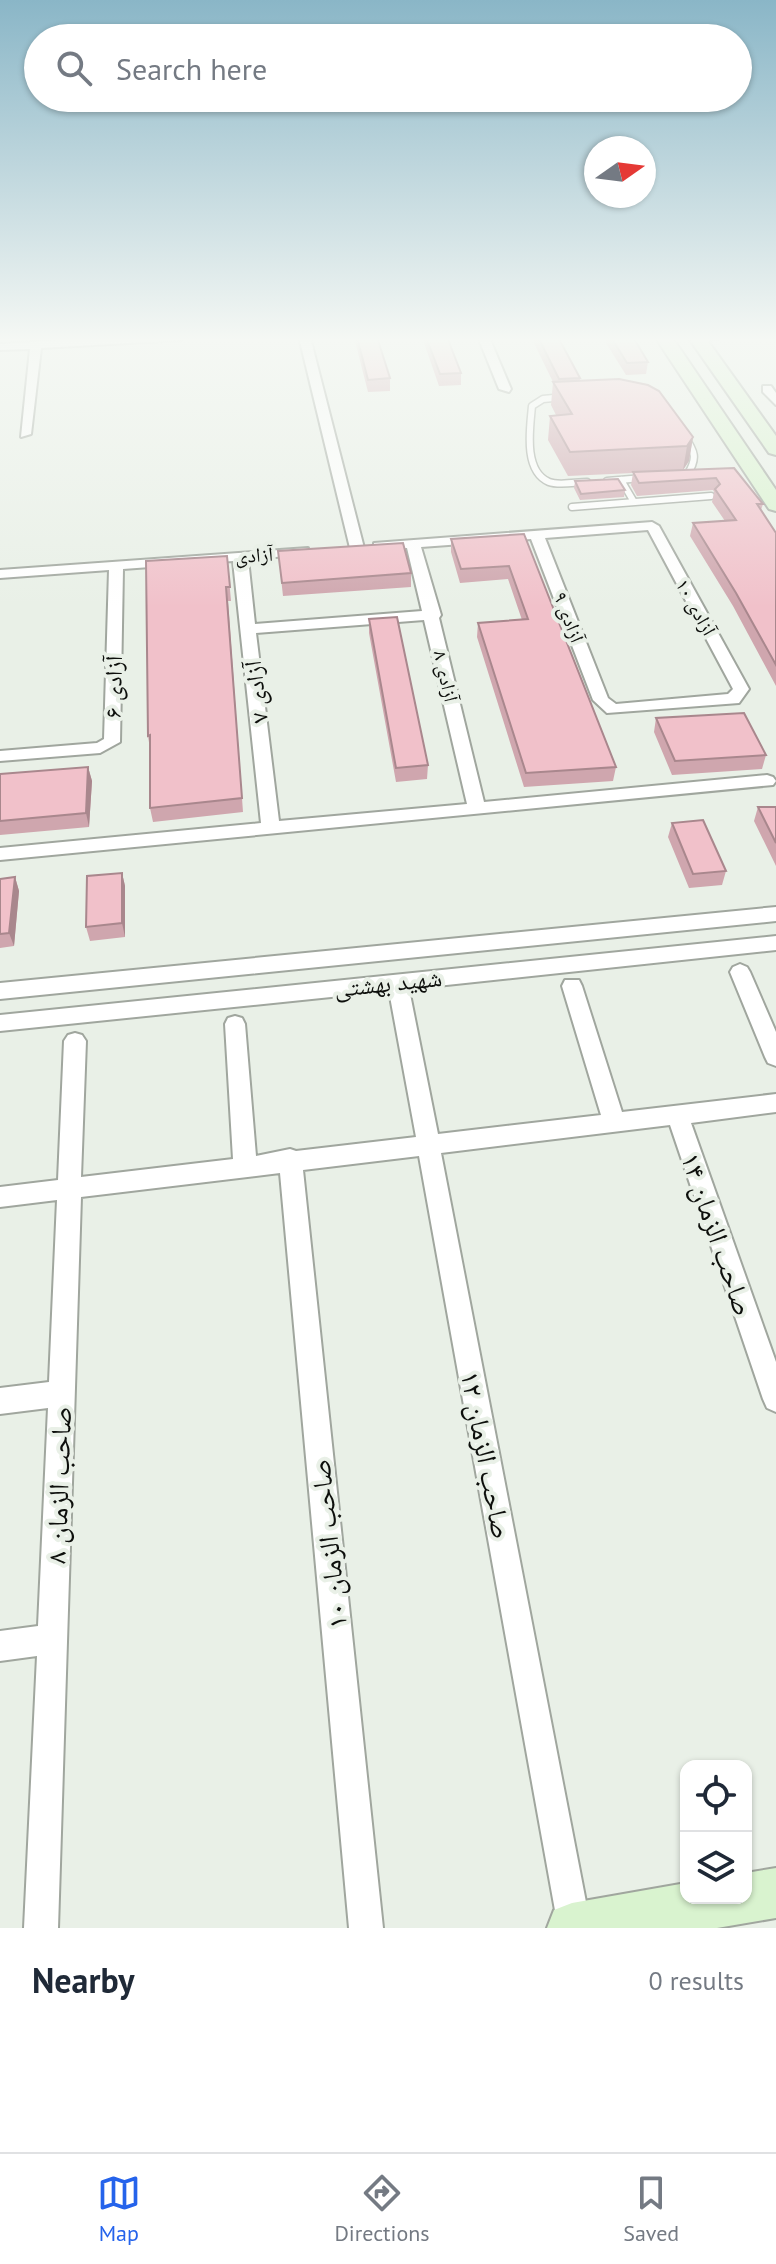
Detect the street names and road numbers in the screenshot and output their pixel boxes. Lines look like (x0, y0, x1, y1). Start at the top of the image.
street label: آزادی (234, 541, 275, 569)
street label: آزادی ۱۰ (670, 574, 723, 641)
street label: آزادی ۹ (548, 588, 591, 647)
street label: آزادی ۸ (427, 648, 465, 705)
street label: آزادی ۶ (97, 655, 129, 719)
street label: آزادی ۷ (237, 658, 275, 725)
street label: شهید بهشتی (333, 962, 443, 1004)
street label: صاحب الزمان ۱۴ (673, 1148, 763, 1320)
street label: صاحب الزمان ۱۲ (453, 1368, 521, 1542)
street label: صاحب الزمان ۸ (37, 1406, 79, 1564)
street label: صاحب الزمان ۱۰ (301, 1458, 355, 1630)

